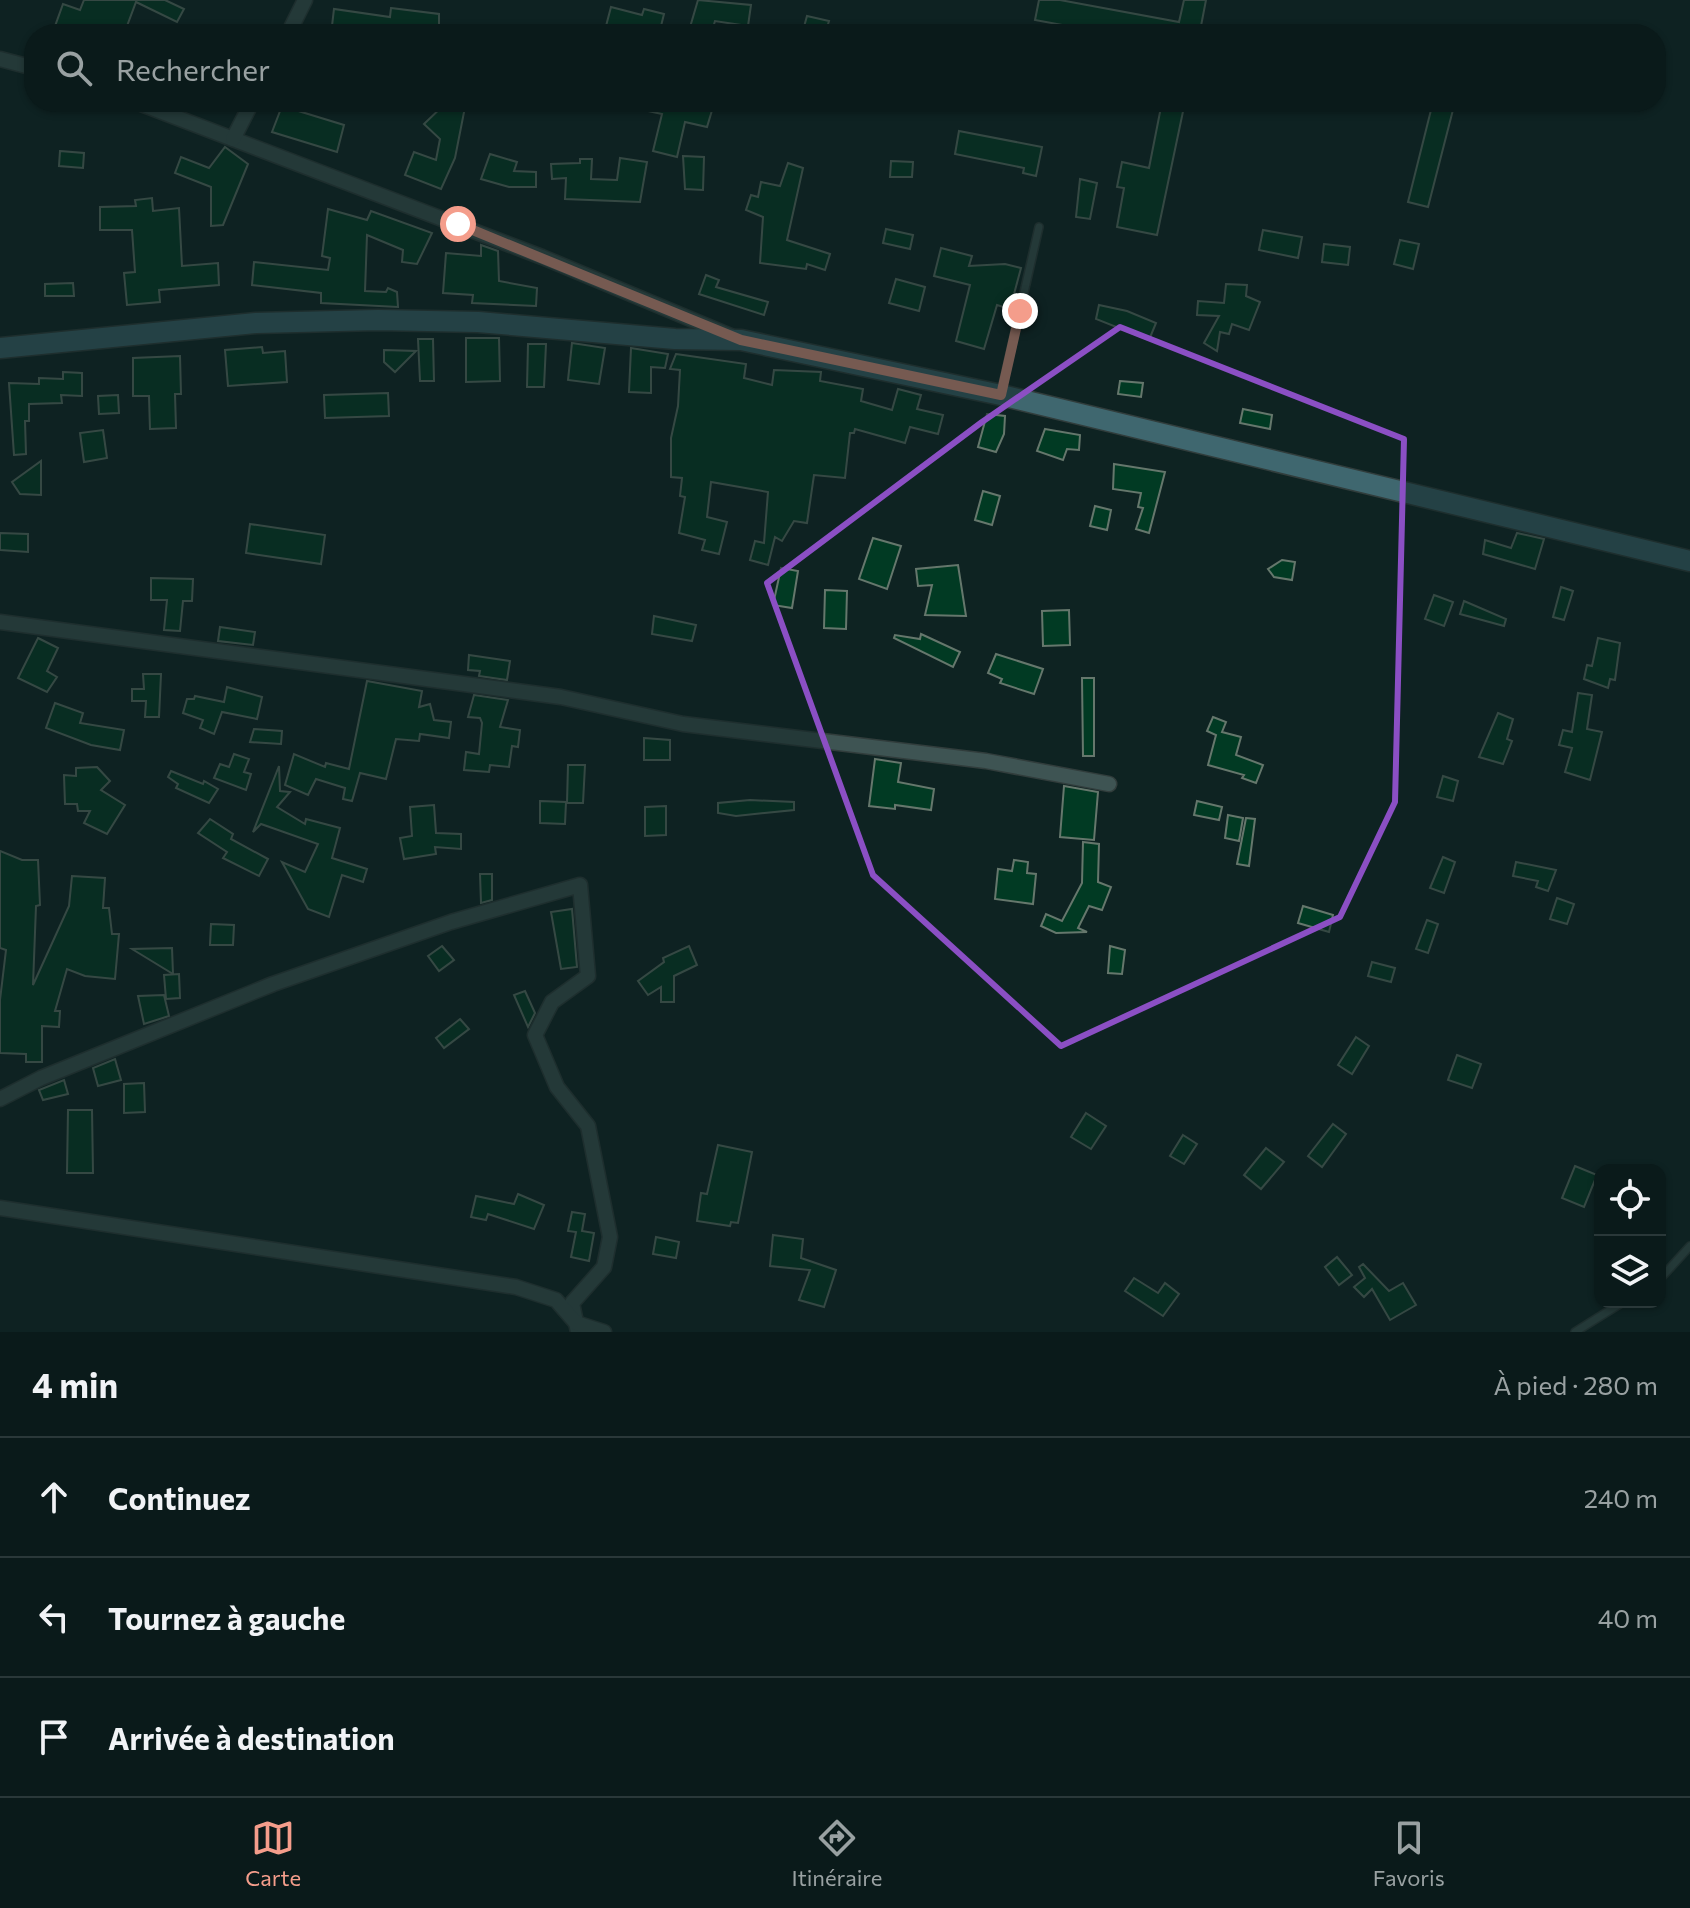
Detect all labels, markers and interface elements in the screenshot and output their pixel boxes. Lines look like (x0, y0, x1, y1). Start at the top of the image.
search box (24, 24, 1666, 112)
icon: search (52, 46, 96, 90)
text: Rechercher (116, 50, 270, 87)
route start (440, 206, 476, 242)
route end (1002, 293, 1038, 329)
map controls (1594, 1164, 1666, 1308)
button: locate (1594, 1164, 1666, 1236)
button: layers (1594, 1236, 1666, 1308)
text: 4 min (32, 1363, 118, 1405)
text: À pied · 280 m (1493, 1369, 1658, 1400)
icon: ahead (32, 1475, 76, 1519)
text: Continuez (108, 1479, 251, 1516)
text: 240 m (1584, 1482, 1658, 1513)
icon: left (32, 1595, 76, 1639)
text: Tournez à gauche (108, 1599, 345, 1636)
text: 40 m (1598, 1602, 1658, 1633)
icon: arrive (32, 1715, 76, 1759)
text: Arrivée à destination (108, 1719, 395, 1756)
tab: Carte (245, 1816, 301, 1891)
tab: Itinéraire (792, 1816, 882, 1891)
tab: Favoris (1373, 1816, 1445, 1891)

